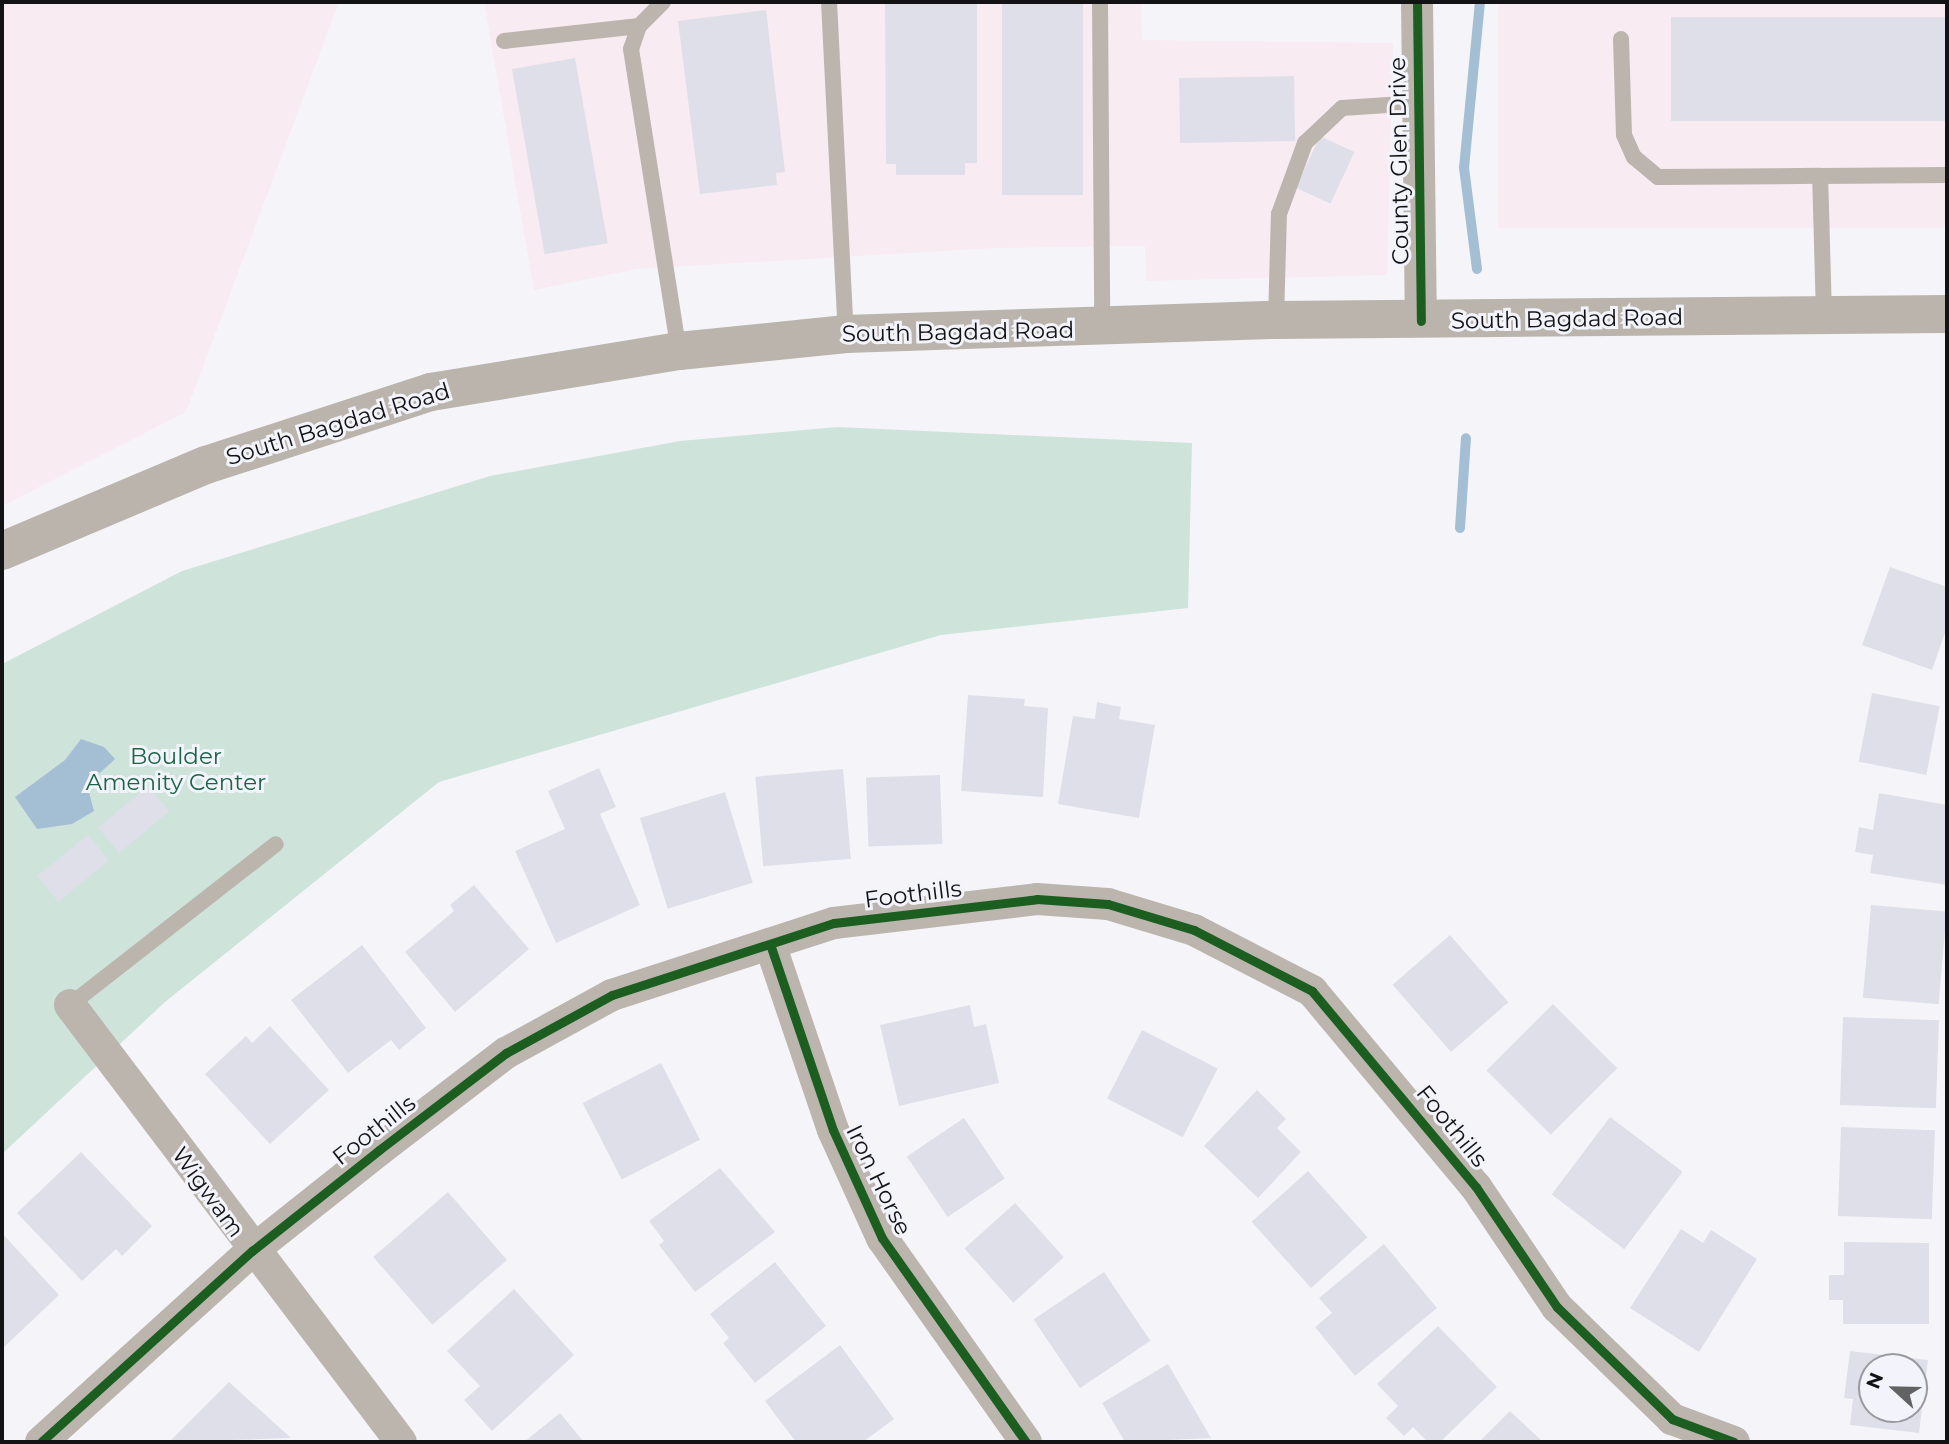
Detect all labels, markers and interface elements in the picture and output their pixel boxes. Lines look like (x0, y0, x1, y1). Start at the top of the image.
street label: County Glen Drive (1383, 57, 1415, 265)
street label: South Bagdad Road (1451, 303, 1683, 335)
street label: South Bagdad Road (842, 316, 1074, 348)
street label: South Bagdad Road (223, 377, 453, 471)
park label: Boulder Amenity Center (86, 742, 266, 796)
street label: Foothills (863, 874, 963, 914)
street label: Foothills (1411, 1079, 1493, 1173)
street label: Foothills (327, 1089, 421, 1171)
street label: Iron Horse (840, 1120, 918, 1240)
street label: Wigwam (166, 1141, 250, 1243)
north arrow (1858, 1353, 1928, 1423)
text: N (1861, 1369, 1888, 1392)

